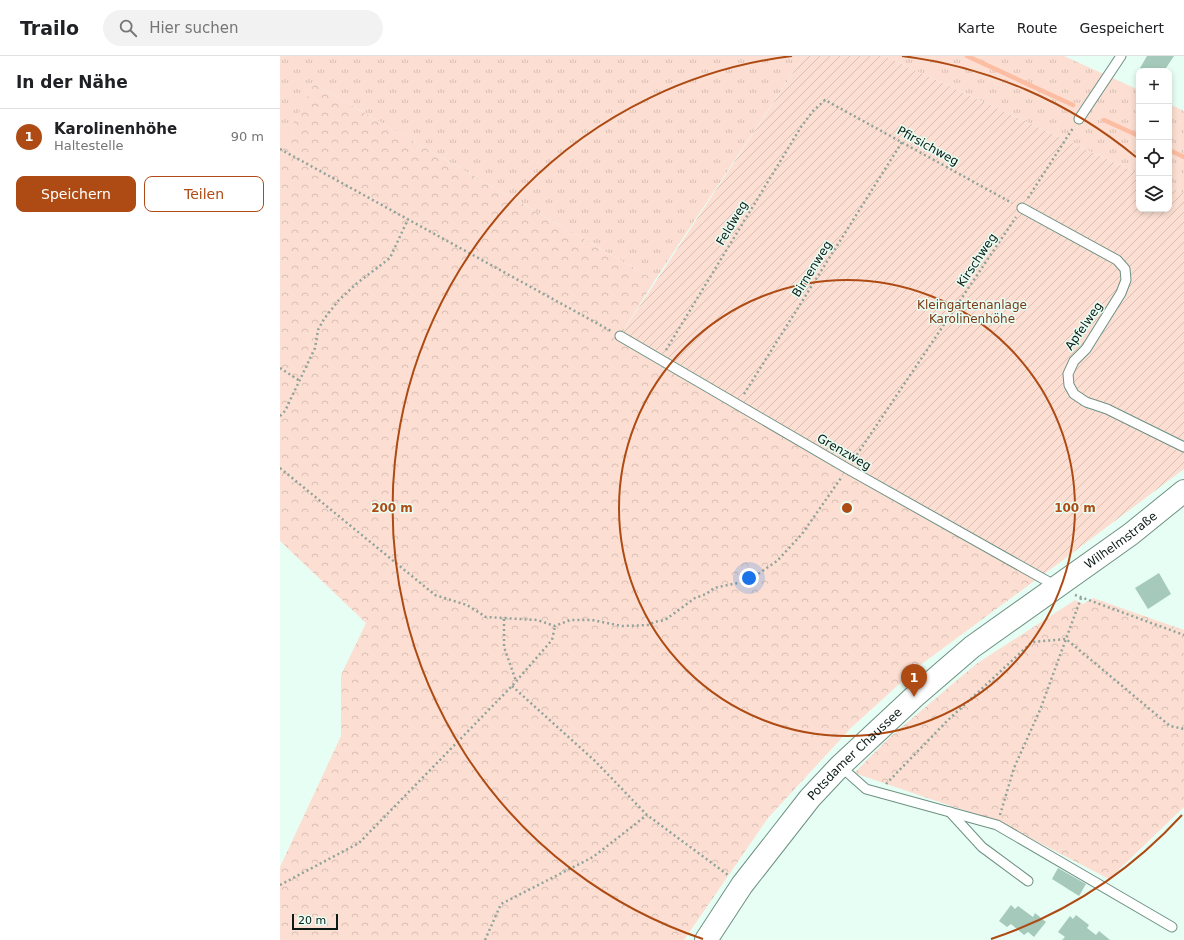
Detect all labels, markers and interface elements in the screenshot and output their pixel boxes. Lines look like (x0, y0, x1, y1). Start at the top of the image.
search box (103, 10, 383, 46)
text: Trailo (20, 17, 79, 39)
icon: search (117, 17, 139, 39)
text: Hier suchen (149, 19, 239, 37)
text: Karte (957, 20, 995, 36)
text: Route (1017, 20, 1057, 36)
text: Gespeichert (1079, 20, 1164, 36)
map controls (1136, 68, 1172, 212)
button: + (1136, 68, 1172, 104)
text: In der Nähe (16, 72, 128, 92)
button: − (1136, 104, 1172, 140)
text: Karolinenhöhe (54, 120, 177, 138)
street label: Pfirsichweg (895, 123, 961, 169)
text: 1 (24, 129, 34, 144)
text: 90 m (231, 129, 264, 144)
text: Haltestelle (54, 138, 124, 153)
button: locate (1136, 140, 1172, 176)
button: Speichern (16, 176, 136, 212)
button: Teilen (144, 176, 264, 212)
button: layers (1136, 176, 1172, 212)
street label: Feldweg (713, 198, 751, 248)
street label: Kirschweg (954, 231, 1000, 289)
street label: Birnenweg (789, 238, 835, 300)
park label: Kleingartenanlage Karolinenhöhe (917, 298, 1027, 326)
street label: Apfelweg (1062, 299, 1106, 353)
street label: Grenzweg (814, 431, 874, 473)
text: 200 m (371, 501, 413, 515)
centre of rings (840, 501, 854, 515)
text: 100 m (1054, 501, 1096, 515)
street label: Wilhelmstraße (1082, 509, 1160, 572)
your location (739, 568, 759, 588)
pin: 1 (901, 664, 927, 697)
street label: Potsdamer Chaussee (805, 705, 905, 803)
scale bar (292, 912, 338, 931)
text: 20 m (298, 914, 326, 927)

